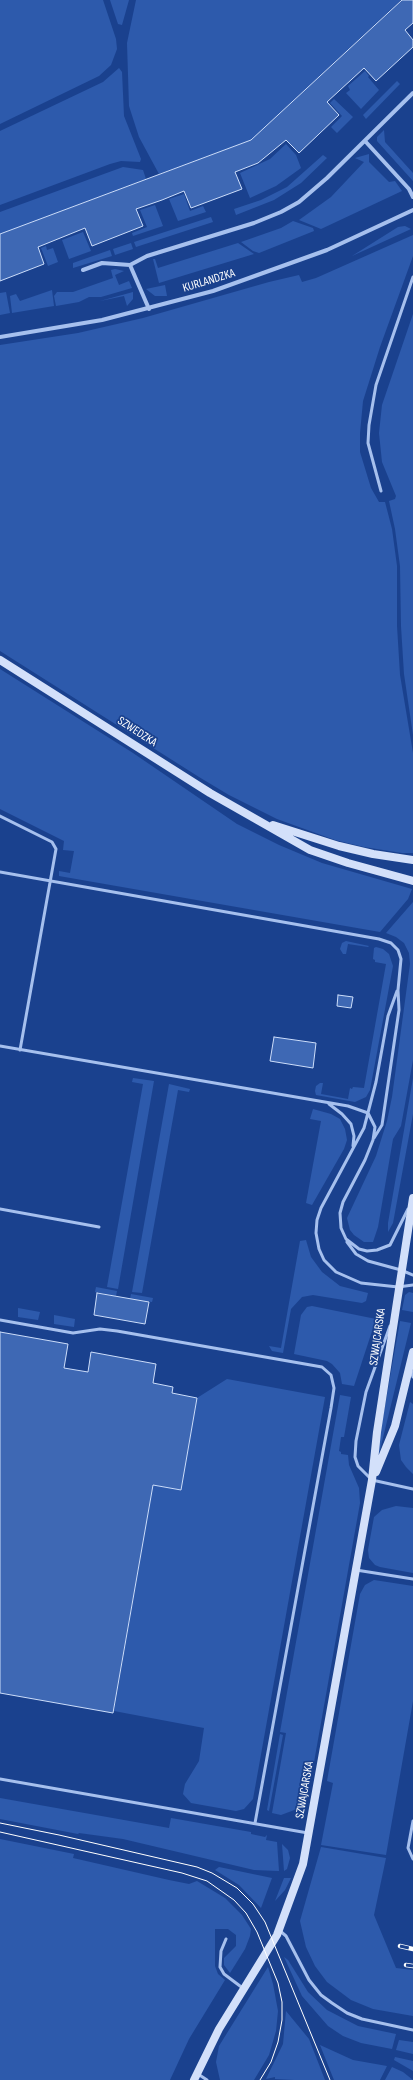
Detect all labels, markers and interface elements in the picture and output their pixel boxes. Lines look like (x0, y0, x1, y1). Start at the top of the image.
street label: KURLANDZKA (181, 266, 237, 296)
street label: SZWEDZKA (115, 714, 159, 750)
street label: SZWAJCARSKA (367, 1307, 389, 1367)
street label: SZWAJCARSKA (293, 1760, 317, 1820)

